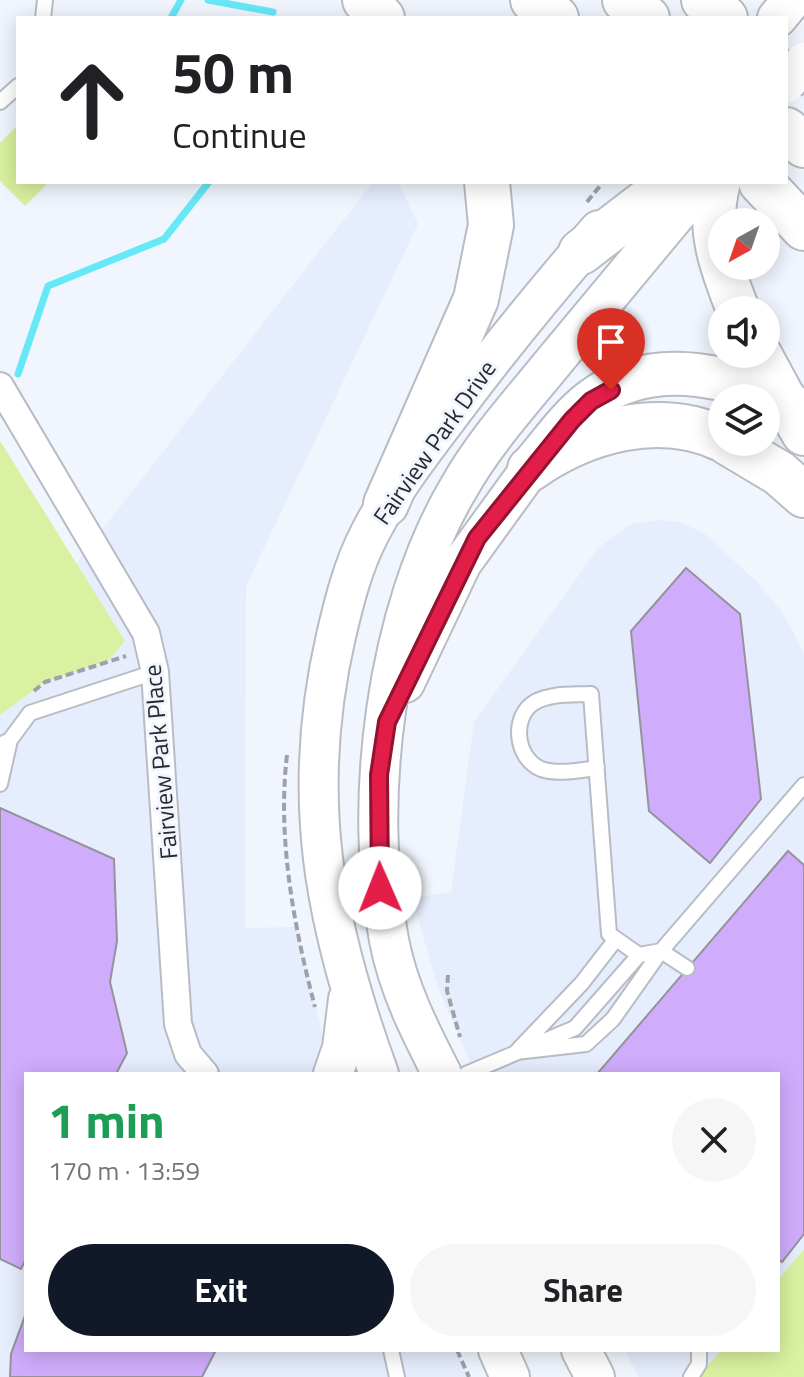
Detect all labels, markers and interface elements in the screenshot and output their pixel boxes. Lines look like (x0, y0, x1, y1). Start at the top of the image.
text: 50 m (172, 30, 294, 115)
icon: ahead (40, 48, 144, 152)
text: Continue (172, 107, 307, 162)
north arrow (708, 208, 780, 280)
map controls (708, 208, 780, 456)
button: sound (708, 296, 780, 368)
pin (577, 308, 645, 390)
icon: arrive (589, 320, 633, 364)
street label: Fairview Park Drive (364, 352, 504, 532)
button: layers (708, 384, 780, 456)
street label: Fairview Park Place (134, 663, 186, 861)
position arrow (338, 846, 422, 930)
text: 1 min (48, 1084, 165, 1157)
button: close (672, 1098, 756, 1182)
text: 170 m · 13:59 (48, 1151, 200, 1190)
button: Exit (48, 1244, 394, 1336)
button: Share (410, 1244, 756, 1336)

